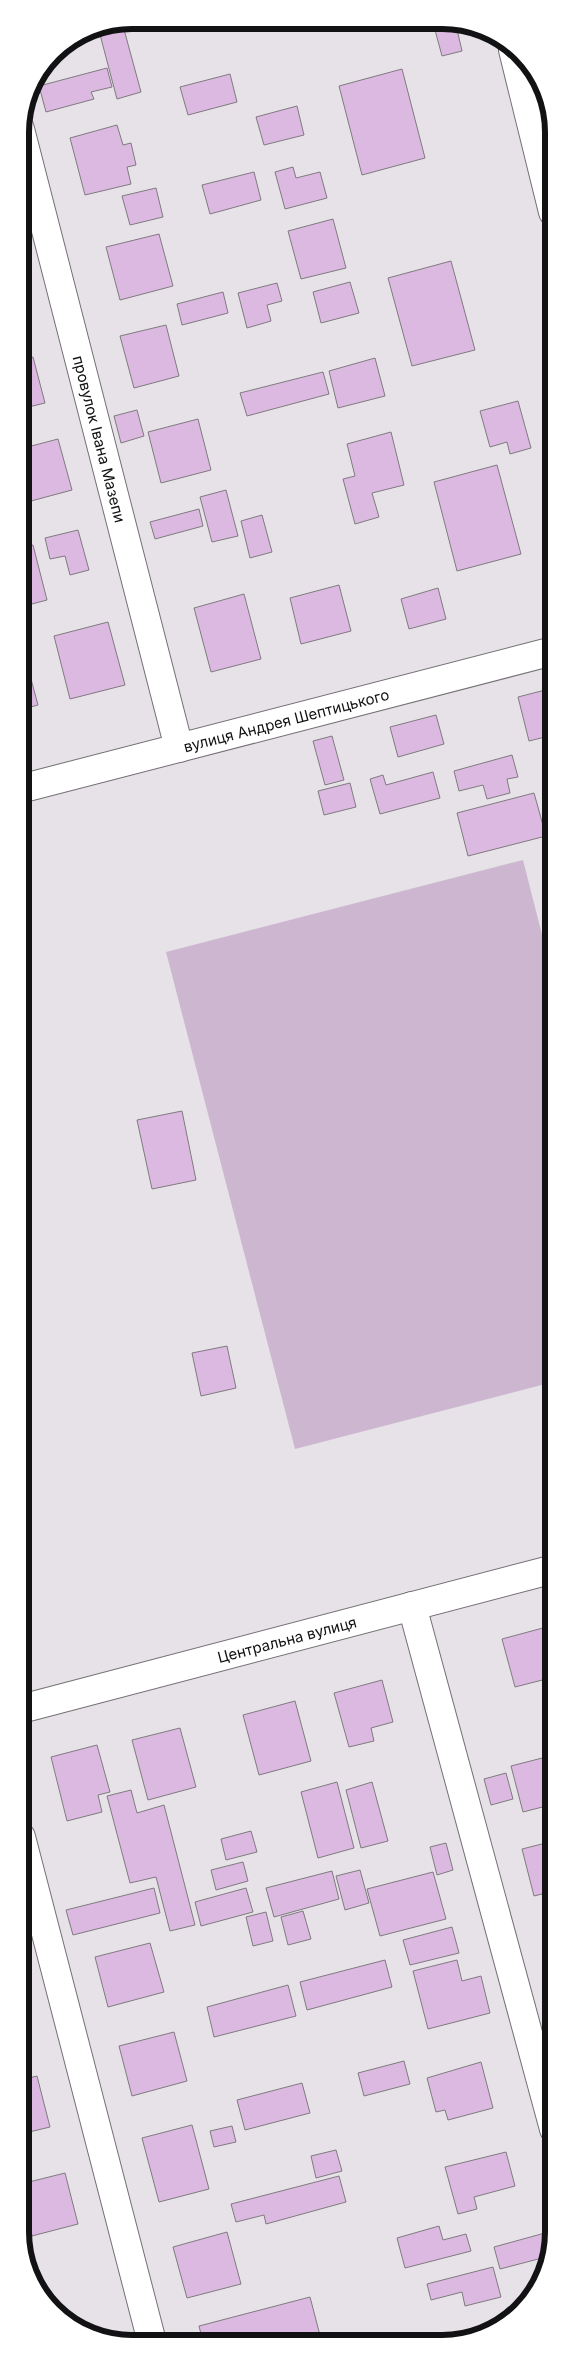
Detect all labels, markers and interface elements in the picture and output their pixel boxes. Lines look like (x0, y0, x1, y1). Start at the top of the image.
street label: провулок Івана Мазепи (69, 353, 130, 524)
street label: вулиця Андрея Шептицького (181, 684, 391, 756)
street label: Центральна вулиця (215, 1612, 359, 1666)

